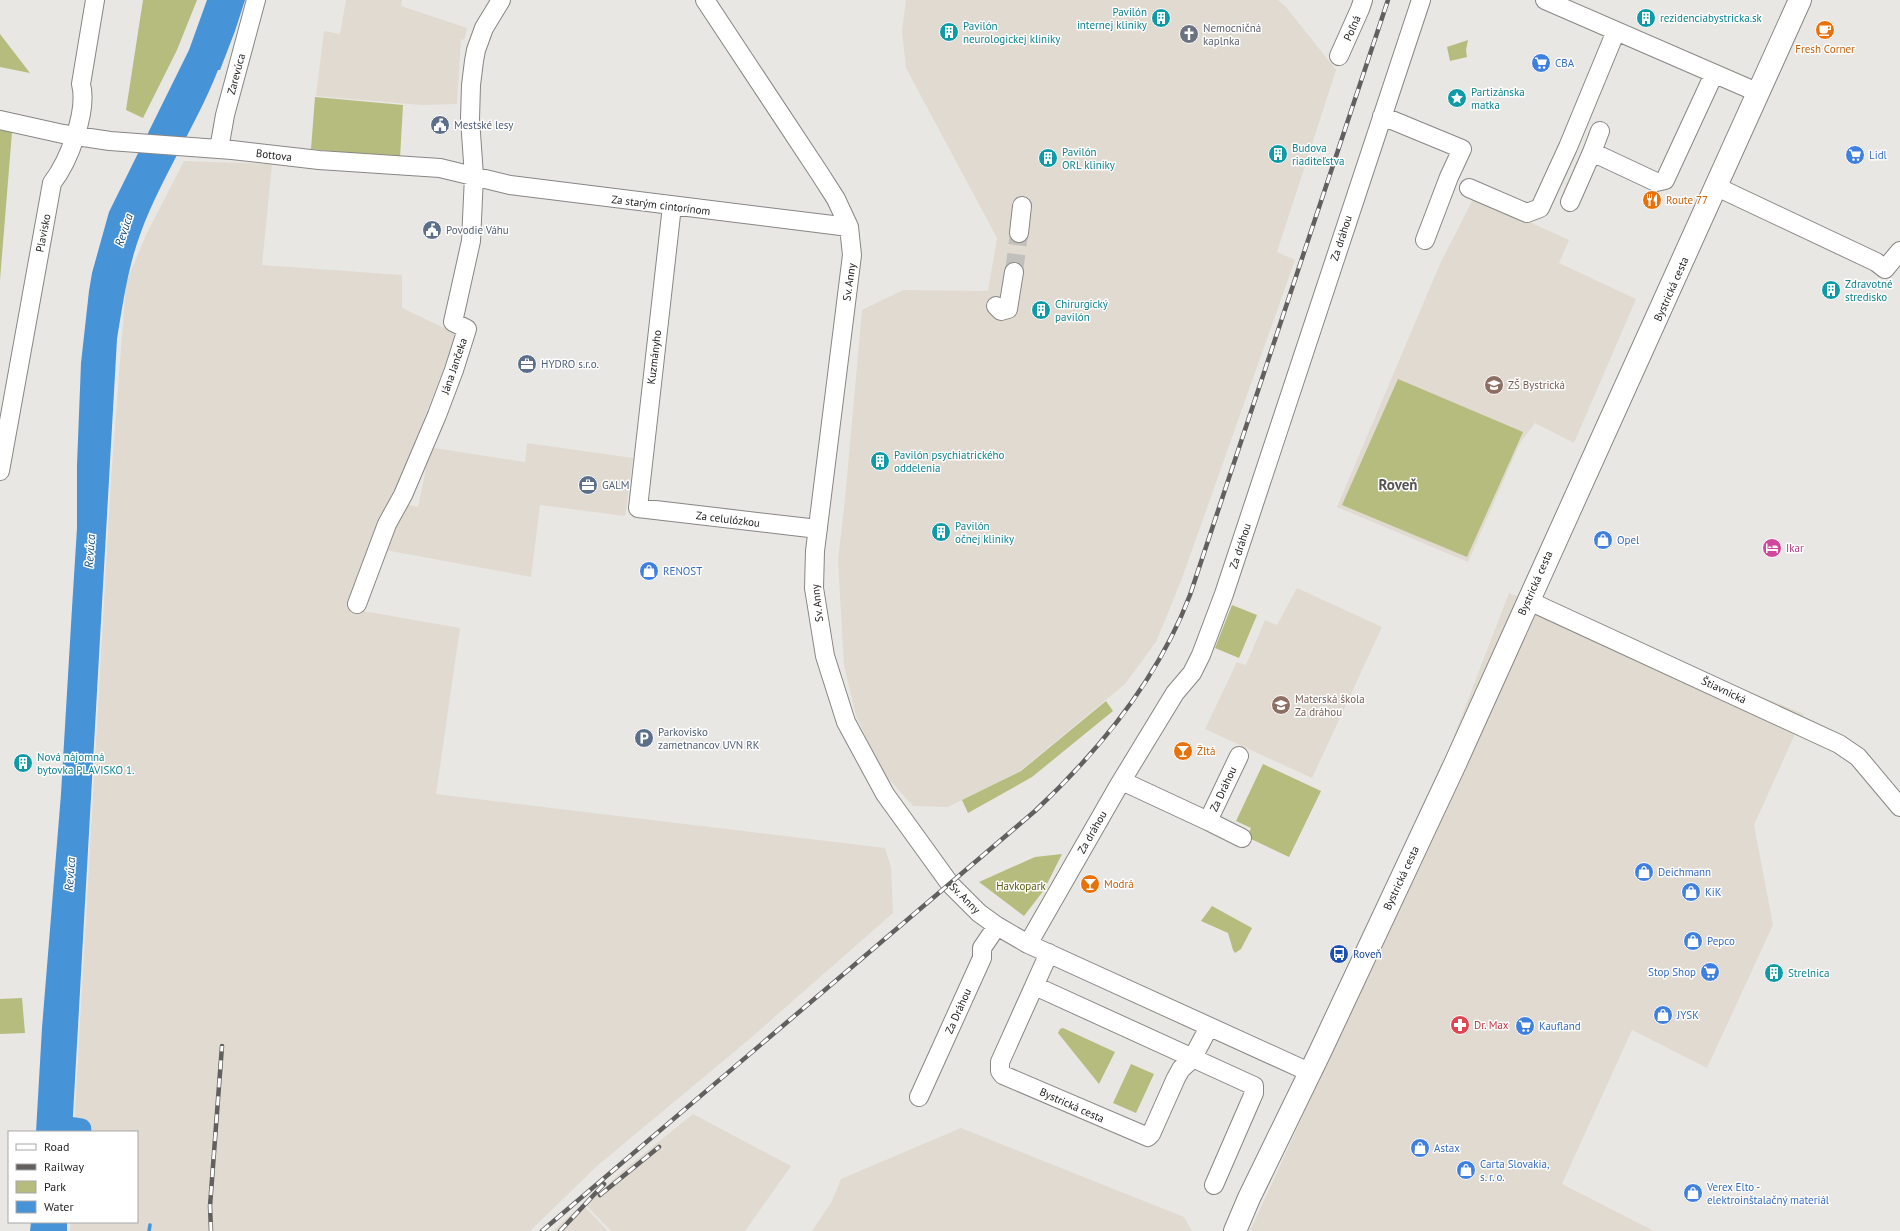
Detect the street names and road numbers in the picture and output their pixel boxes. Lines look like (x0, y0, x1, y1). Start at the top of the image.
street label: Poľná (1340, 13, 1364, 43)
street label: Zarevúca (224, 52, 248, 96)
street label: Bottova (255, 146, 293, 164)
street label: Za starým cintorínom (611, 192, 711, 218)
street label: Plavisko (32, 213, 54, 253)
street label: Za dráhou (1327, 213, 1355, 263)
street label: Bystrická cesta (1651, 254, 1691, 324)
street label: Sv. Anny (839, 261, 859, 302)
street label: Kuzmányho (644, 329, 664, 385)
street label: Jána Jančeka (437, 336, 470, 397)
street label: Za celulózkou (695, 508, 761, 530)
street label: Za dráhou (1226, 521, 1254, 571)
street label: Bystrická cesta (1515, 548, 1555, 618)
street label: Sv. Anny (808, 582, 826, 623)
street label: Štiavnická (1699, 674, 1749, 706)
street label: Za Dráhou (1206, 764, 1240, 814)
street label: Za dráhou (1074, 808, 1110, 856)
street label: Bystrická cesta (1380, 844, 1422, 912)
street label: Sv. Anny (947, 880, 984, 917)
street label: Za Dráhou (942, 986, 974, 1036)
street label: Bystrická cesta (1037, 1085, 1107, 1125)

